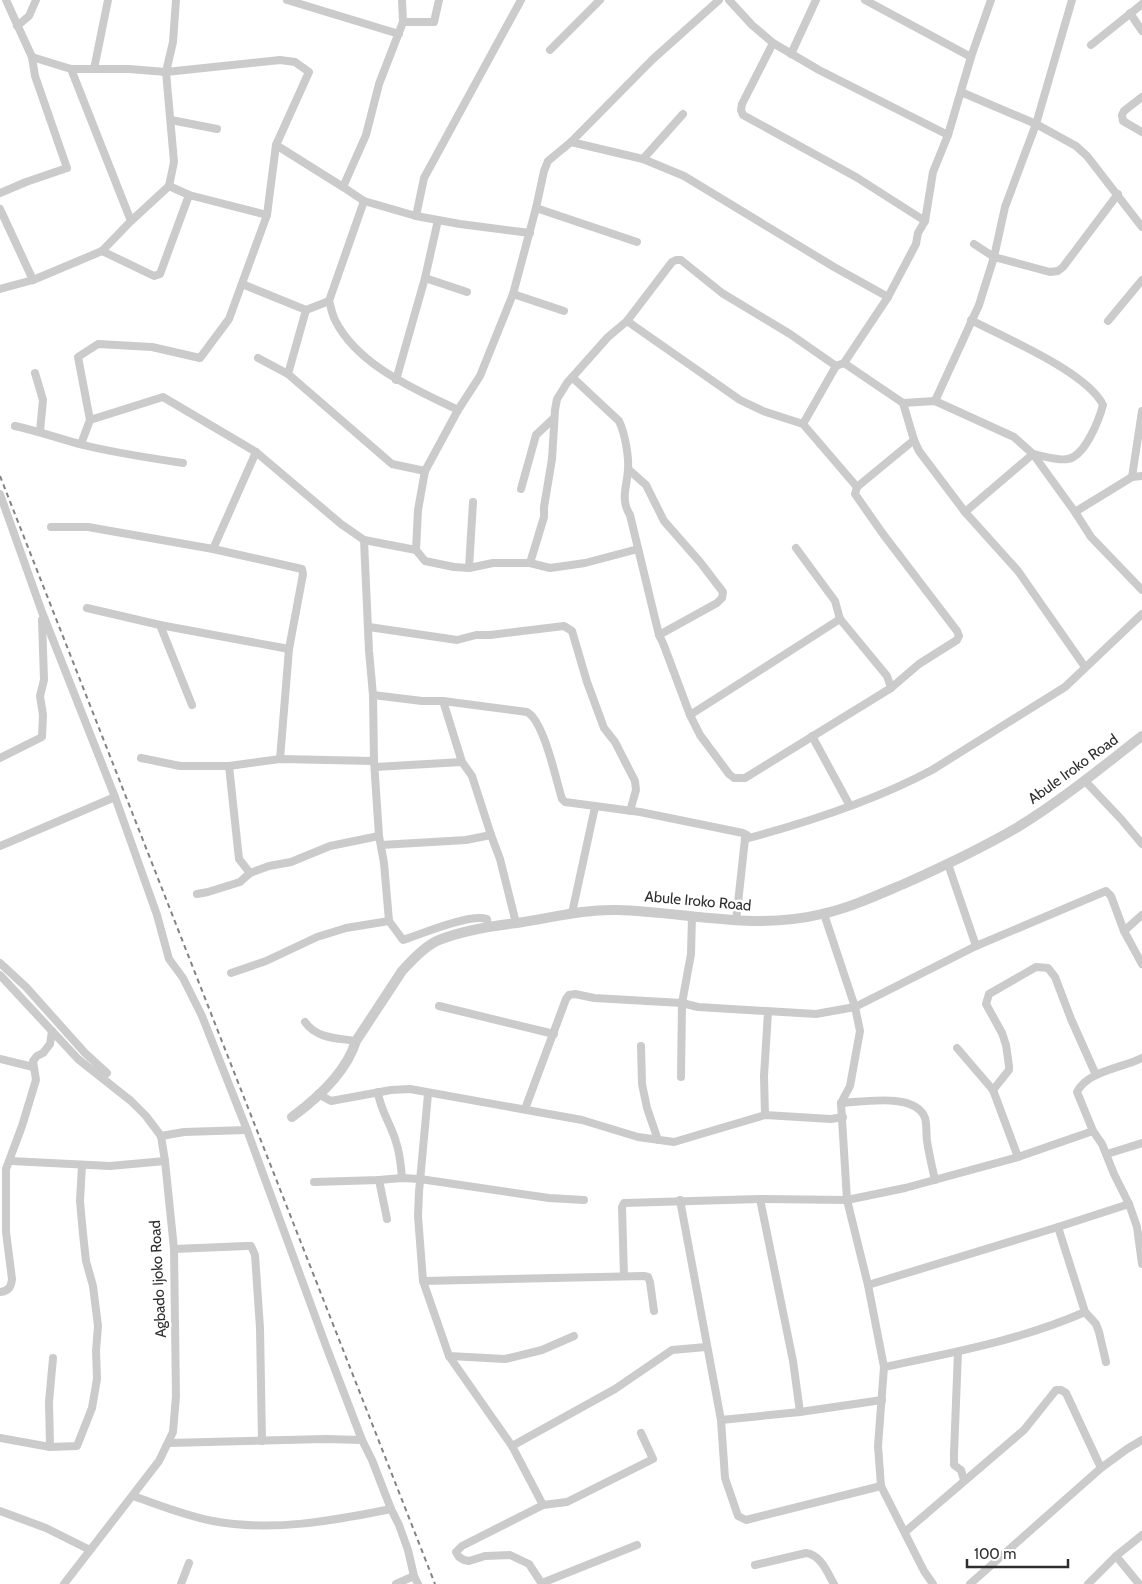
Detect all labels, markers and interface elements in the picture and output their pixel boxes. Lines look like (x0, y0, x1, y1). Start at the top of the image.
street label: Abule Iroko Road (1024, 730, 1122, 808)
street label: Abule Iroko Road (644, 887, 752, 915)
street label: Agbado Ijoko Road (146, 1220, 170, 1338)
scale bar (967, 1536, 1068, 1568)
text: 100 m (974, 1545, 1016, 1563)

